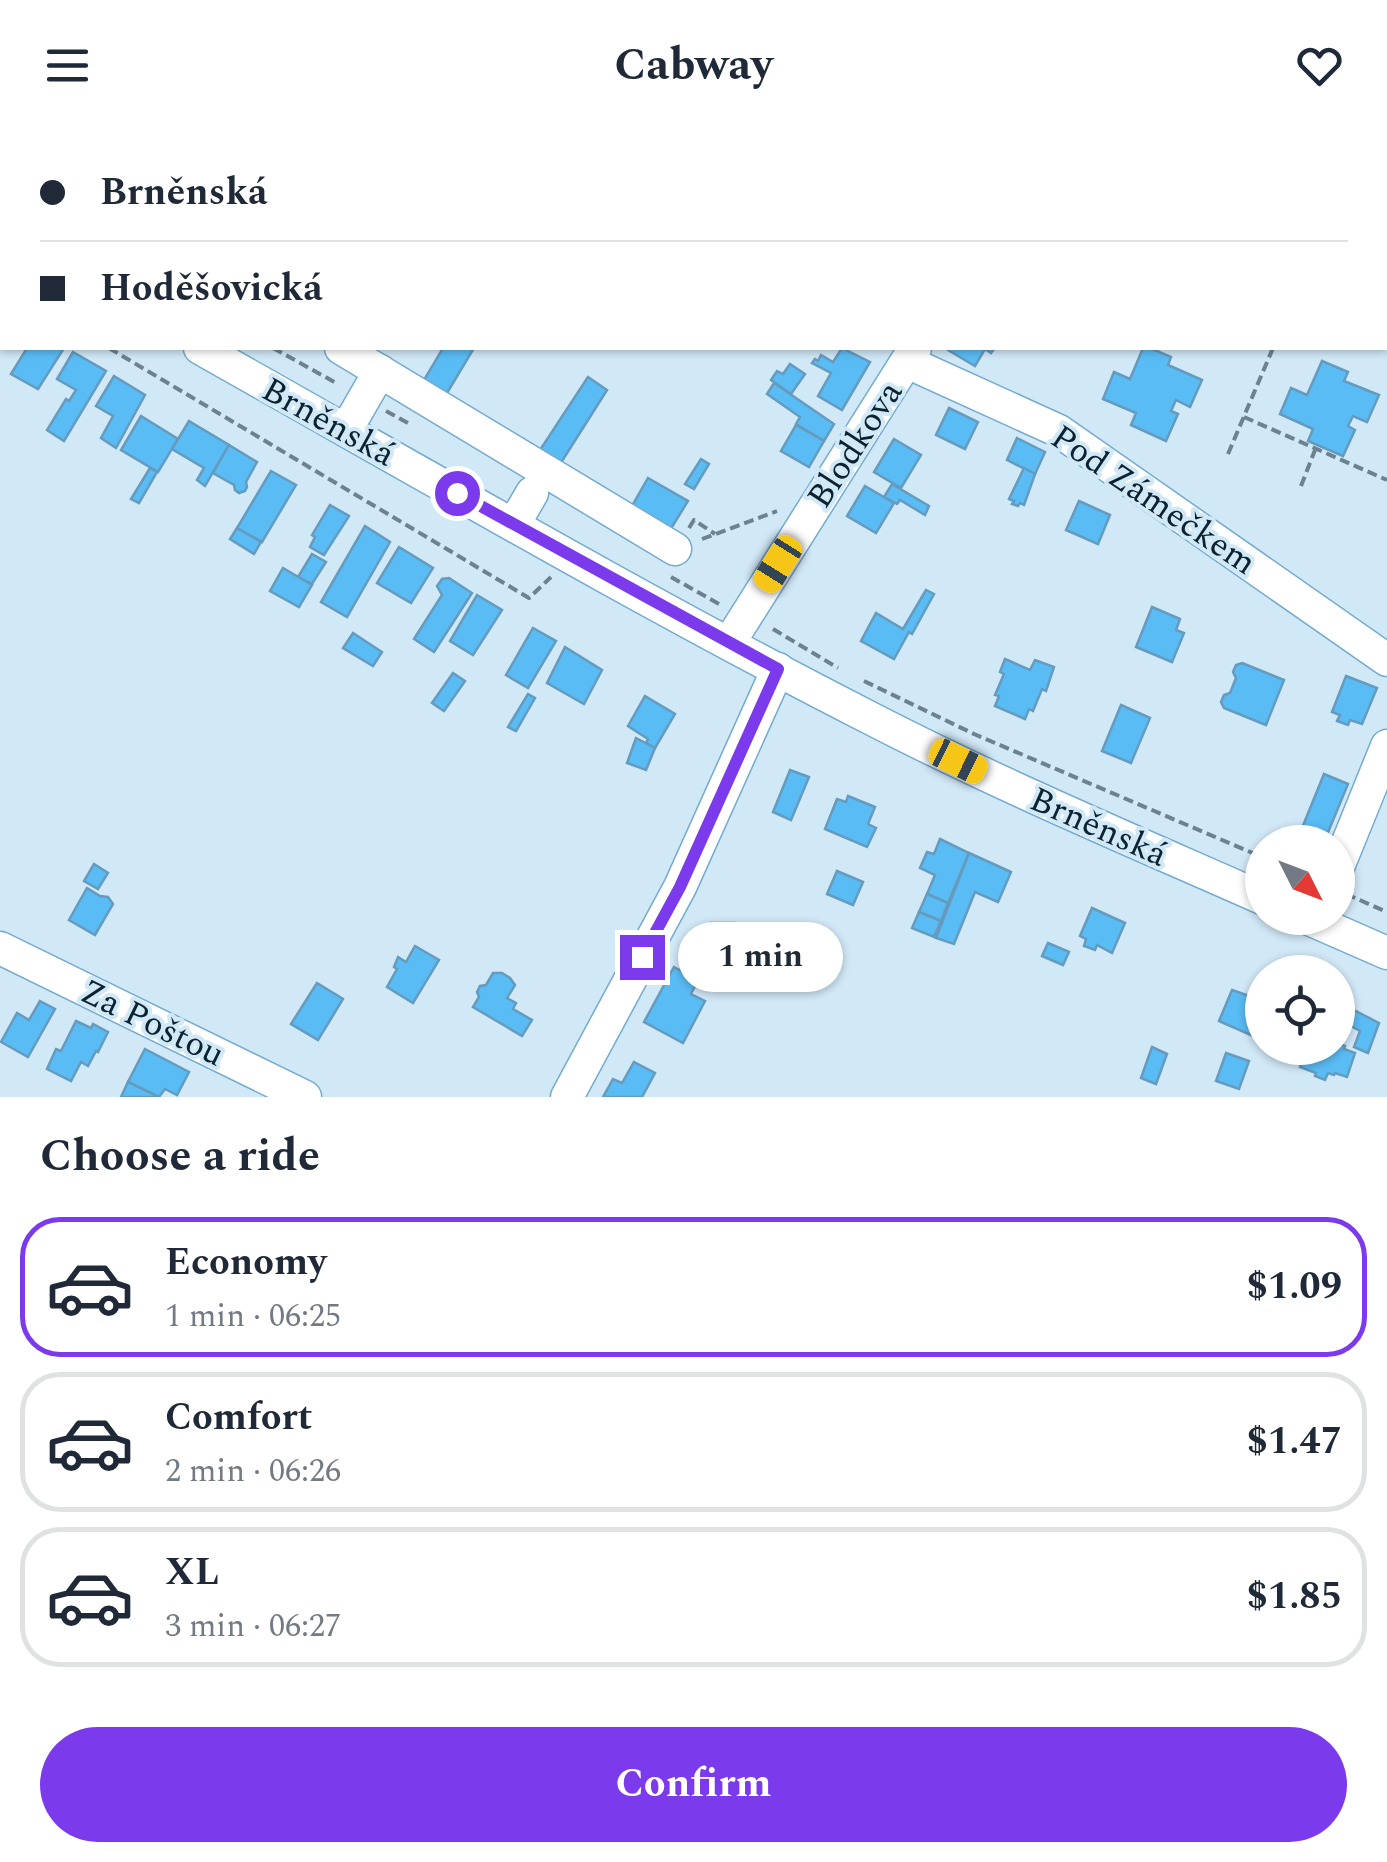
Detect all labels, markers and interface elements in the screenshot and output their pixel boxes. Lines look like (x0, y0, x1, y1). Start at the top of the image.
text: Cabway (614, 31, 773, 100)
icon: menu (40, 38, 95, 93)
icon: heart (1292, 38, 1347, 93)
text: Brněnská (100, 164, 268, 222)
text: Hoděšovická (100, 260, 323, 318)
street label: Brněnská (252, 364, 405, 481)
street label: Blodkova (794, 370, 916, 519)
street label: Pod Zámečkem (1040, 412, 1267, 589)
route start (435, 471, 480, 516)
car (749, 531, 807, 597)
car (924, 734, 992, 788)
street label: Brněnská (1021, 773, 1176, 881)
north arrow (1245, 825, 1355, 935)
map controls (1245, 825, 1355, 1065)
callout: 1 min (677, 922, 842, 992)
text: 1 min (718, 932, 803, 981)
route end (620, 935, 665, 980)
button: locate (1245, 955, 1355, 1065)
street label: Za Poštou (71, 966, 233, 1081)
text: Choose a ride (40, 1122, 320, 1191)
text: Economy (165, 1234, 326, 1292)
icon: car (45, 1242, 135, 1332)
text: $1.09 (1247, 1258, 1342, 1316)
text: 1 min · 06:25 (165, 1292, 341, 1341)
text: Comfort (165, 1389, 312, 1447)
icon: car (45, 1397, 135, 1487)
text: $1.47 (1247, 1413, 1342, 1471)
text: 2 min · 06:26 (165, 1447, 341, 1496)
text: XL (165, 1544, 219, 1602)
icon: car (45, 1552, 135, 1642)
text: $1.85 (1247, 1568, 1342, 1626)
text: 3 min · 06:27 (165, 1602, 341, 1651)
button: Confirm (40, 1727, 1347, 1842)

